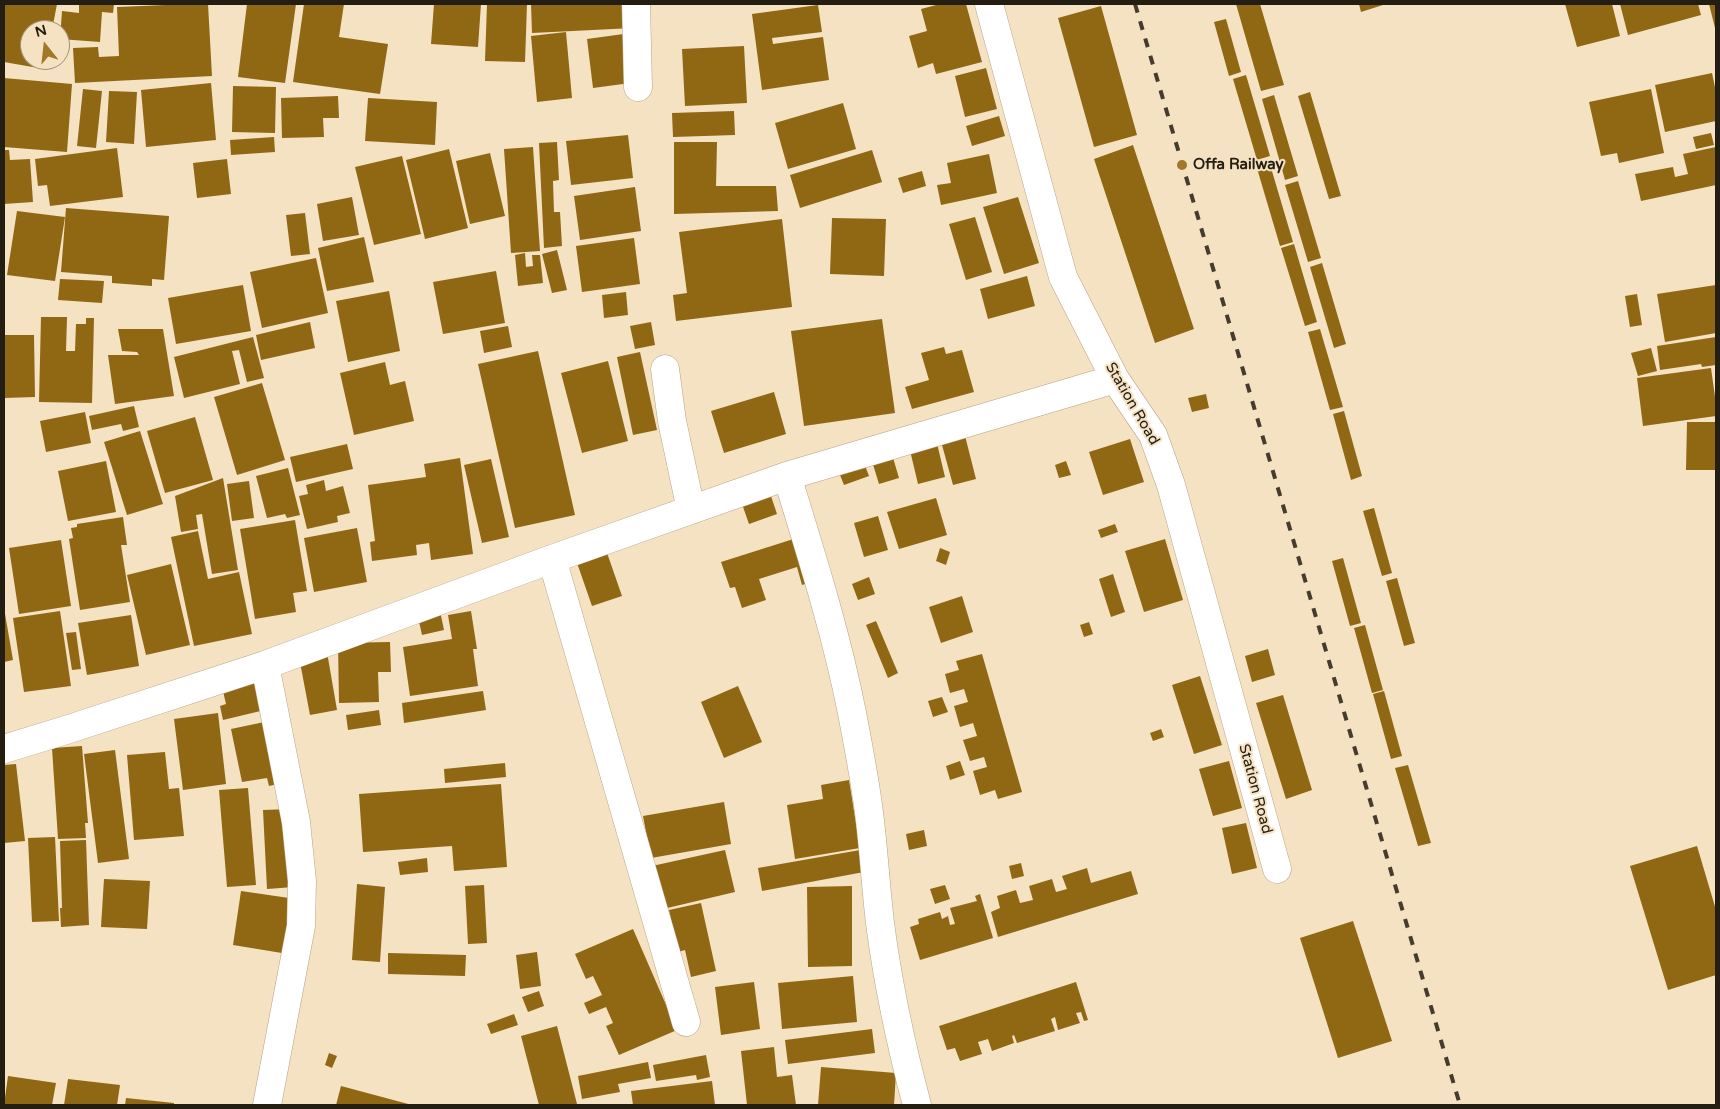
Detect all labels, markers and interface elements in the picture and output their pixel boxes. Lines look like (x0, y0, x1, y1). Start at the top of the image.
north arrow (20, 20, 70, 70)
text: N (33, 21, 49, 41)
place label: Offa Railway (1193, 156, 1284, 174)
marker: Offa Railway (1175, 158, 1189, 172)
street label: Station Road (1101, 360, 1163, 448)
street label: Station Road (1234, 742, 1276, 836)

